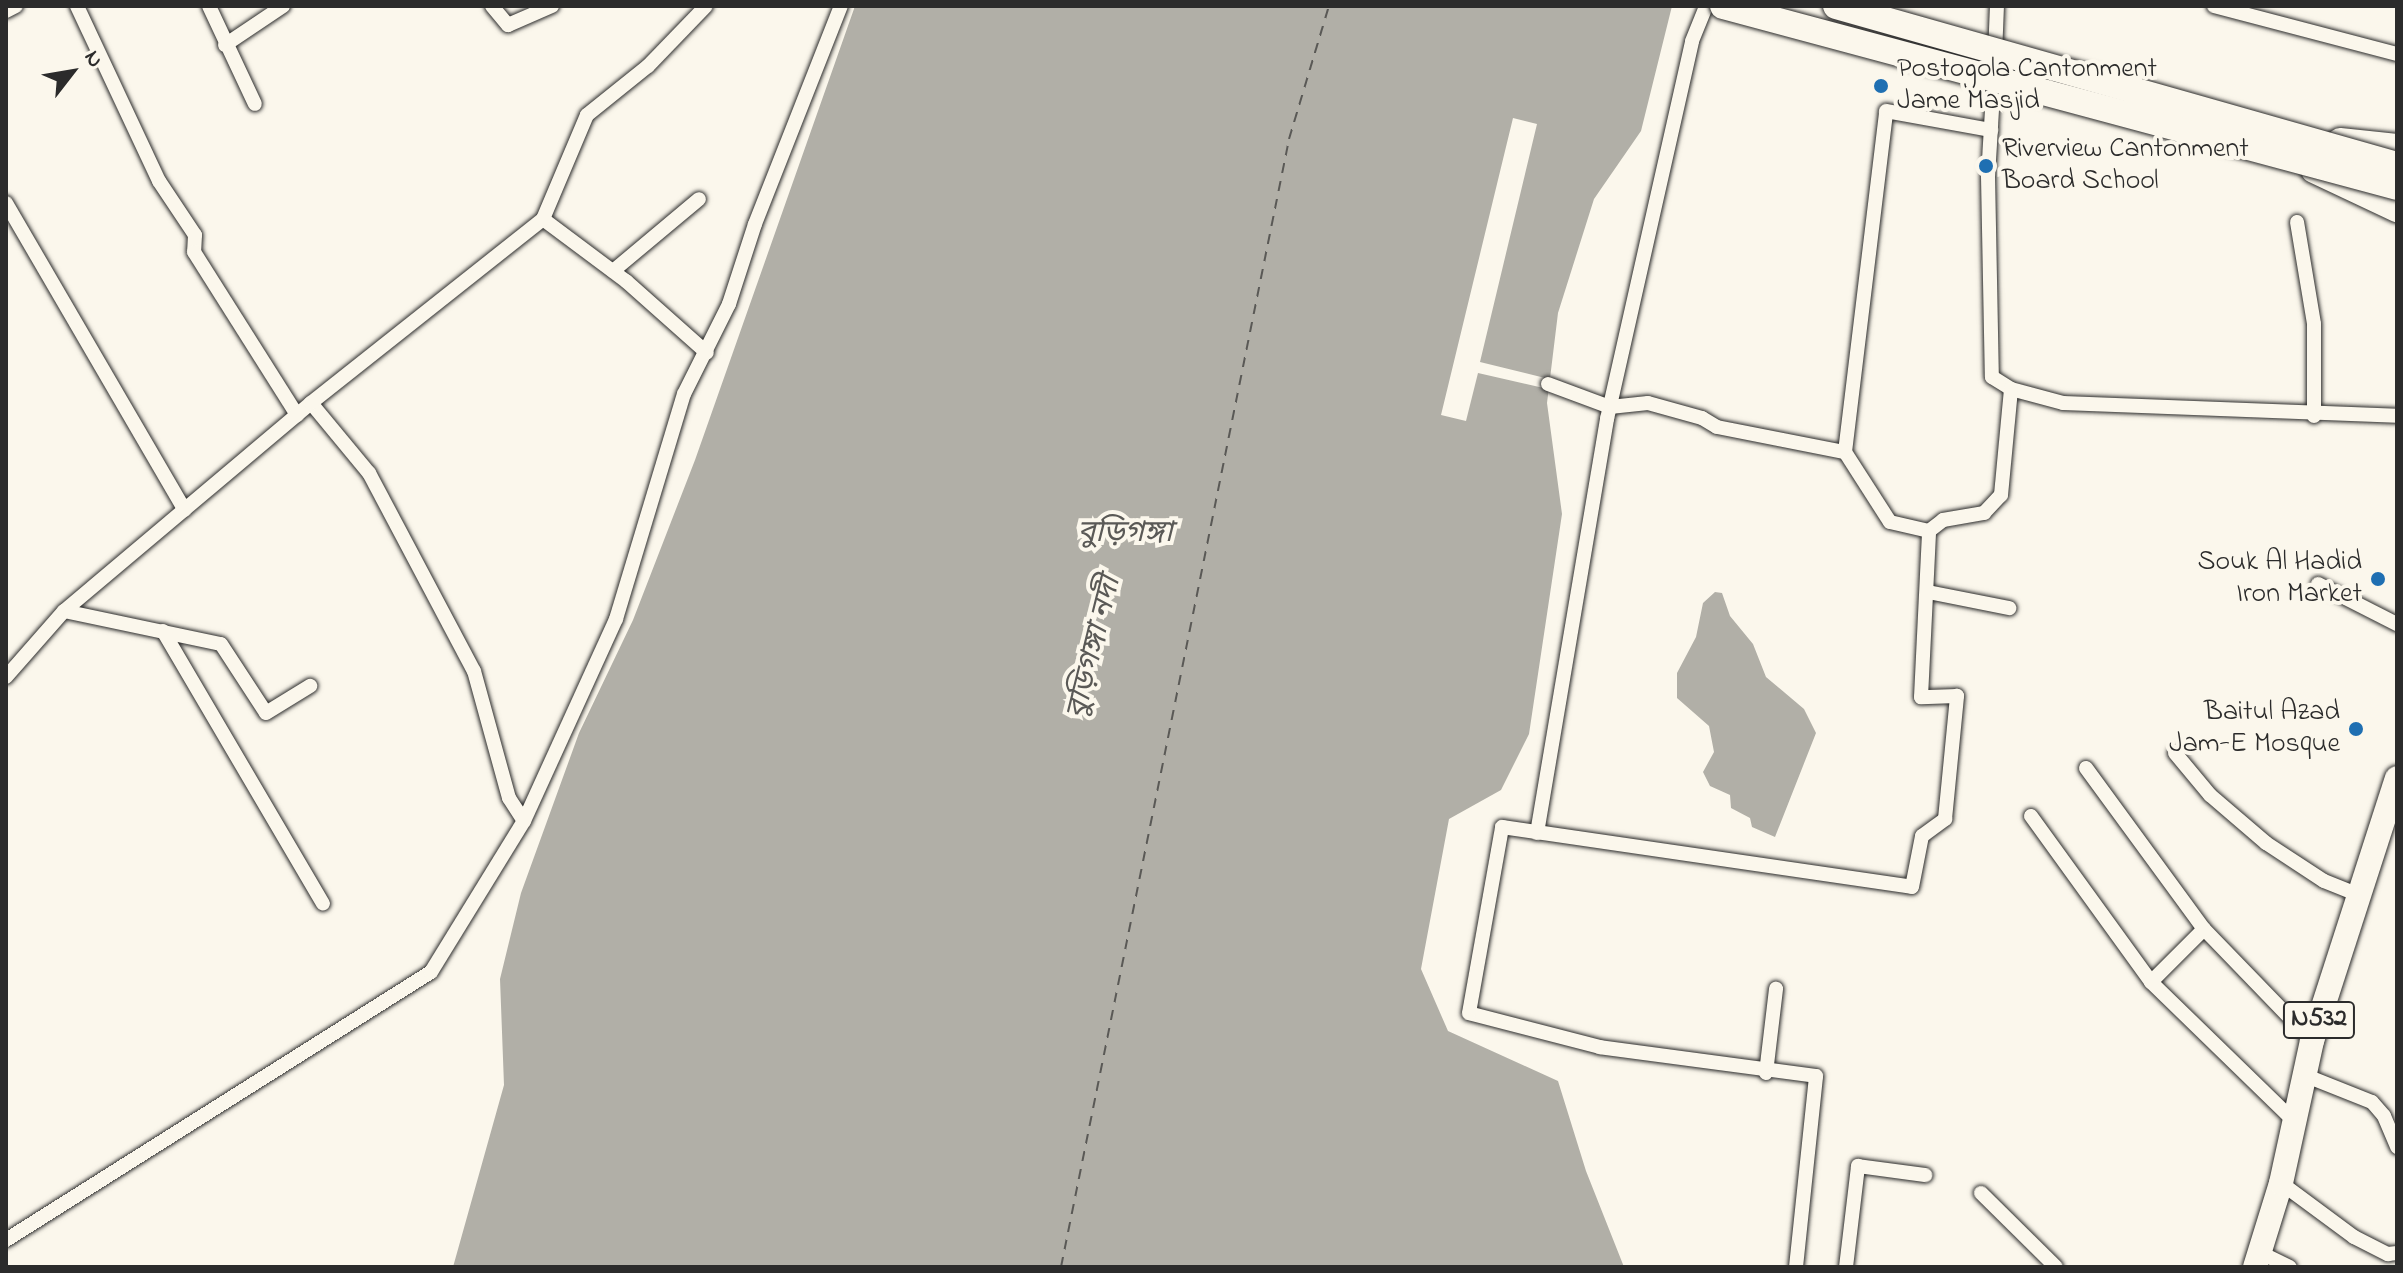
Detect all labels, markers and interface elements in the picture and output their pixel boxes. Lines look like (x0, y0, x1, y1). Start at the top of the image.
north arrow (32, 32, 112, 112)
text: N (75, 45, 110, 74)
place label: Postogola Cantonment Jame Masjid (1897, 53, 2157, 119)
marker: Postogola Cantonment Jame Masjid (1872, 77, 1890, 95)
place label: Riverview Cantonment Board School (2002, 133, 2249, 199)
marker: Riverview Cantonment Board School (1977, 157, 1995, 175)
water label: বুড়িগঙ্গা (1077, 516, 1173, 552)
place label: Souk Al Hadid Iron Market (2197, 546, 2362, 612)
marker: Souk Al Hadid Iron Market (2369, 570, 2387, 588)
water label: বুড়িগঙ্গা নদী (1060, 573, 1130, 723)
place label: Baitul Azad Jam-E Mosque (2169, 696, 2340, 762)
marker: Baitul Azad Jam-E Mosque (2347, 720, 2365, 738)
road number: N532 (2281, 998, 2357, 1042)

